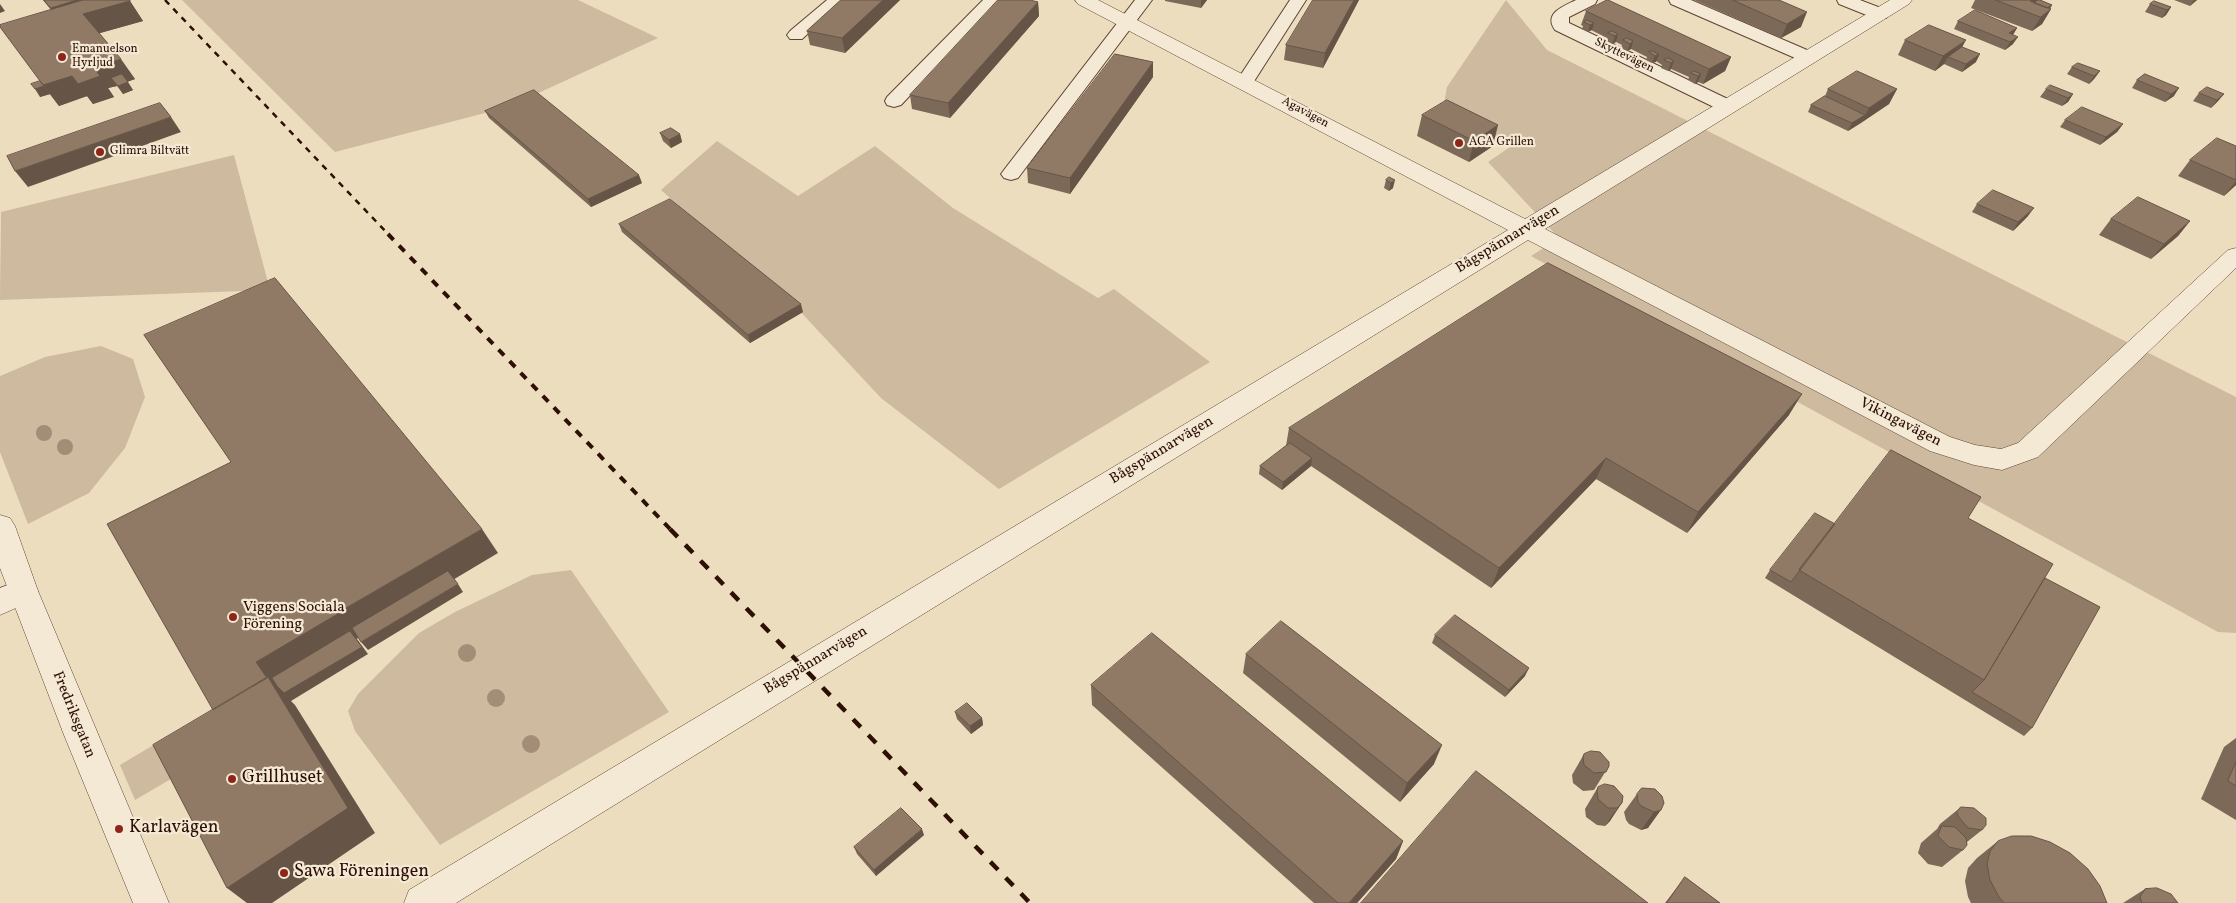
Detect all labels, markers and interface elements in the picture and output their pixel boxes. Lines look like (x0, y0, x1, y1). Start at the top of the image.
street label: Skyttevägen (1592, 35, 1656, 77)
place label: Emanuelson Hyrljud (72, 43, 138, 71)
marker: Emanuelson Hyrljud (56, 51, 68, 63)
street label: Agavägen (1279, 95, 1331, 131)
place label: AGA Grillen (1469, 136, 1534, 150)
marker: AGA Grillen (1453, 137, 1465, 149)
place label: Glimra Biltvätt (110, 145, 189, 159)
marker: Glimra Biltvätt (94, 146, 106, 158)
street label: Bågspännarvägen (1453, 202, 1563, 278)
street label: Vikingavägen (1856, 395, 1944, 451)
street label: Bågspännarvägen (1107, 413, 1217, 489)
place label: Viggens Sociala Förening (243, 599, 345, 634)
marker: Viggens Sociala Förening (227, 611, 239, 623)
street label: Bågspännarvägen (761, 623, 871, 699)
street label: Fredriksgatan (47, 669, 99, 761)
place label: Grillhuset (242, 768, 322, 790)
marker: Grillhuset (226, 773, 238, 785)
place label: Karlavägen (129, 818, 218, 840)
marker: Karlavägen (113, 823, 125, 835)
place label: Sawa Föreningen (294, 862, 429, 884)
marker: Sawa Föreningen (278, 867, 290, 879)

